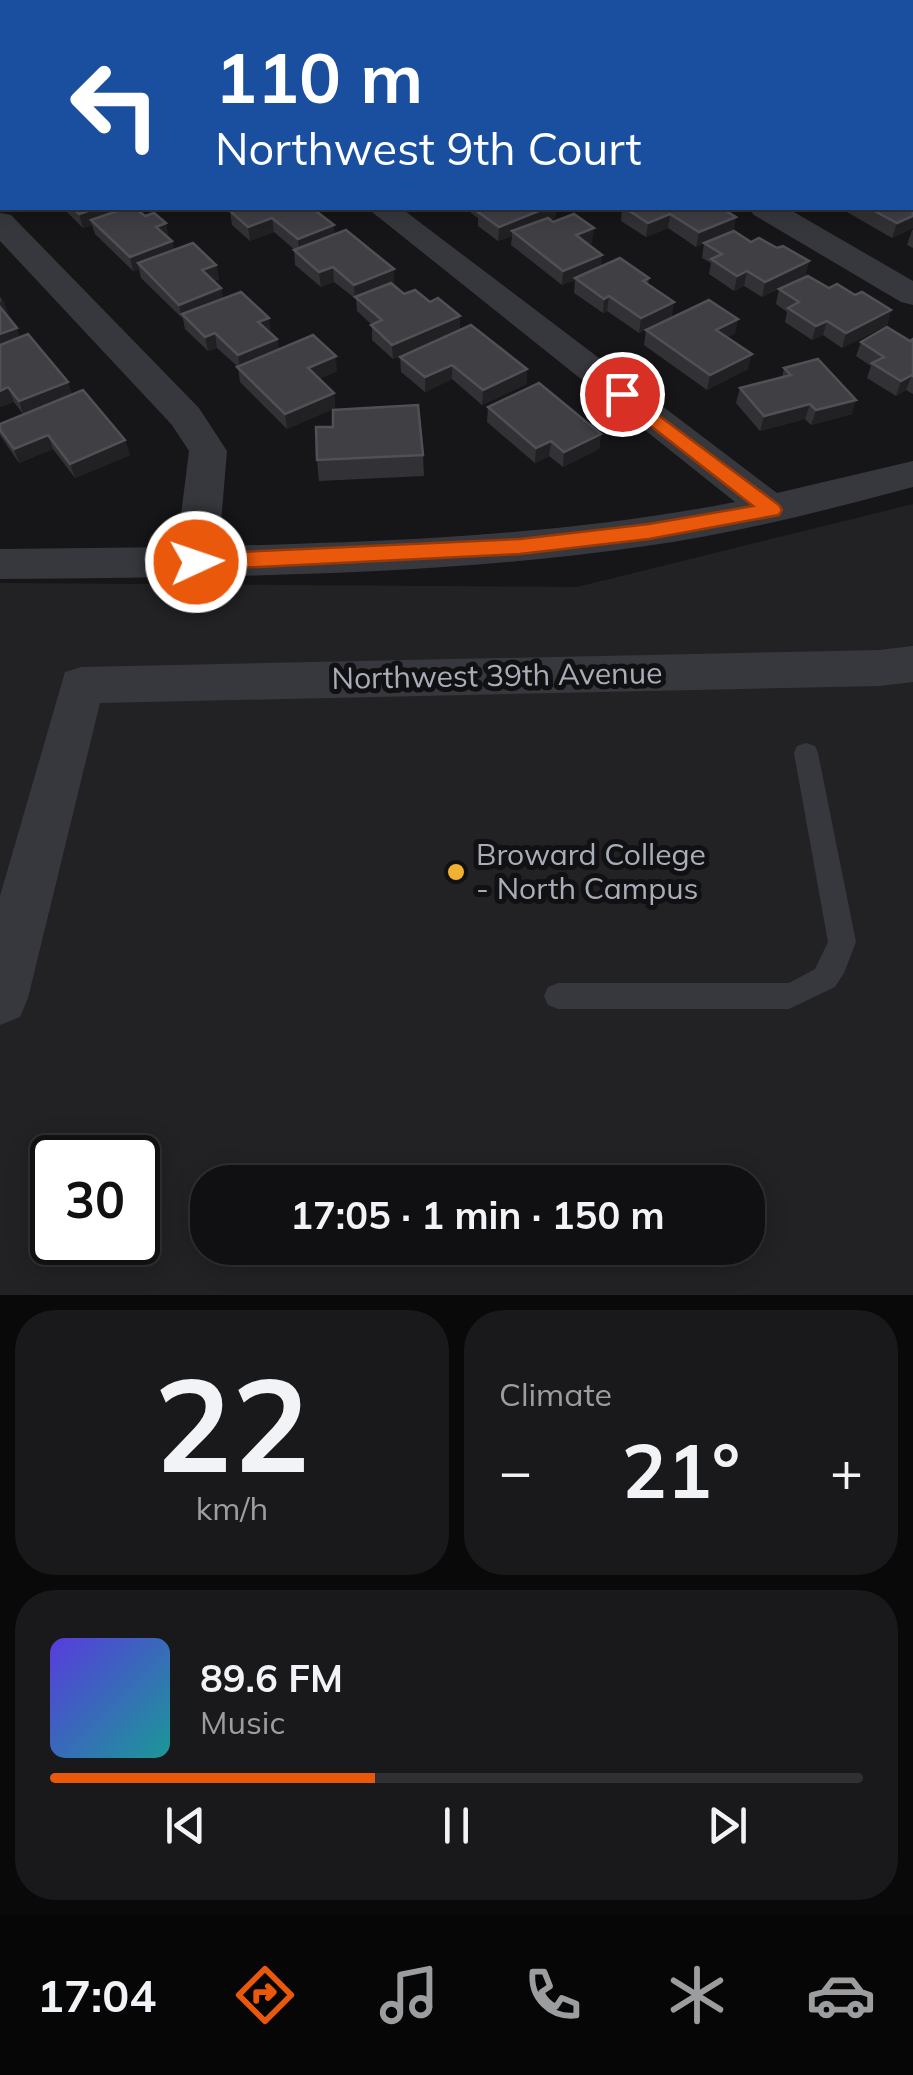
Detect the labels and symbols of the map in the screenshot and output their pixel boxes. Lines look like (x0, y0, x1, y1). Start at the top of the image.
pin (580, 352, 665, 437)
position arrow (144, 510, 248, 614)
street label: Northwest 39th Avenue (331, 653, 663, 697)
place label: Broward College - North Campus (476, 835, 706, 907)
marker: Broward College - North Campus (445, 861, 467, 883)
speed limit sign: 30 (30, 1135, 160, 1265)

